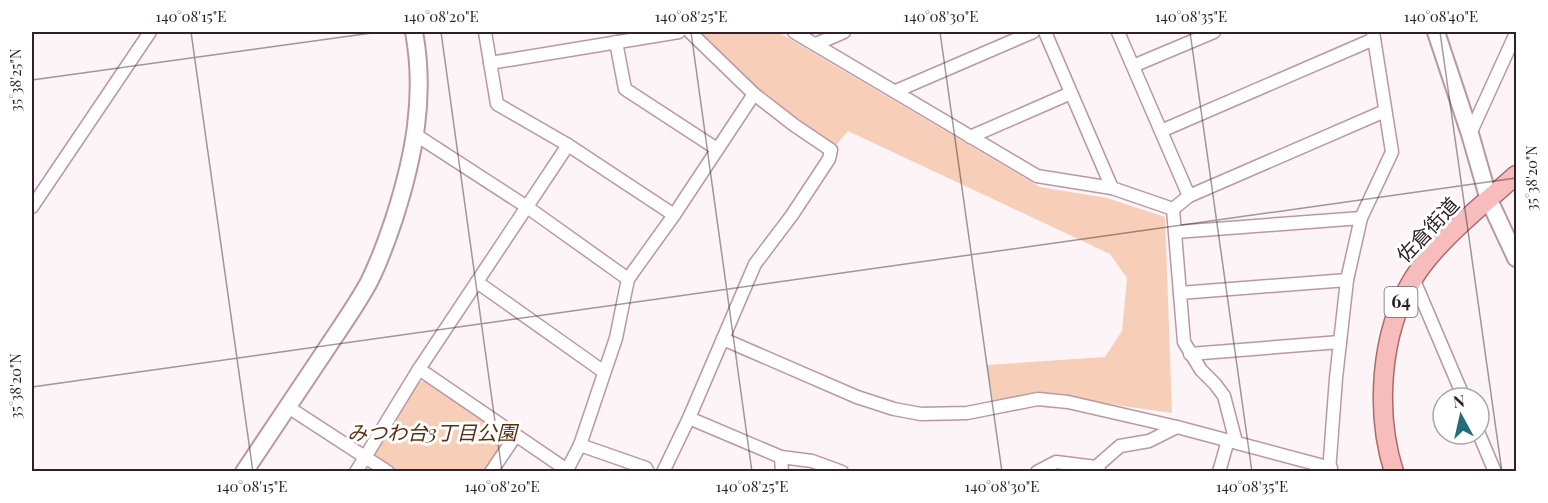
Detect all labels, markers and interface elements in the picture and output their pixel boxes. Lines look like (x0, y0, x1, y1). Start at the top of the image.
text: 140°08'15"E (156, 6, 226, 26)
text: 140°08'20"E (403, 6, 479, 26)
text: 140°08'25"E (655, 6, 727, 26)
text: 140°08'30"E (904, 6, 978, 26)
text: 140°08'35"E (1155, 6, 1227, 26)
text: 140°08'40"E (1404, 6, 1478, 26)
text: 35°38'25"N (5, 48, 25, 112)
text: 35°38'20"N (1521, 145, 1541, 211)
street label: 佐倉街道 (1390, 191, 1464, 267)
road number: 64 (1384, 287, 1418, 317)
text: 35°38'20"N (5, 353, 25, 419)
north arrow (1431, 386, 1491, 446)
text: N (1452, 389, 1466, 412)
park label: みつわ台3丁目公園 (347, 418, 520, 445)
text: 140°08'15"E (217, 476, 287, 496)
text: 140°08'20"E (464, 476, 540, 496)
text: 140°08'25"E (716, 476, 788, 496)
text: 140°08'30"E (965, 476, 1039, 496)
text: 140°08'35"E (1216, 476, 1288, 496)

